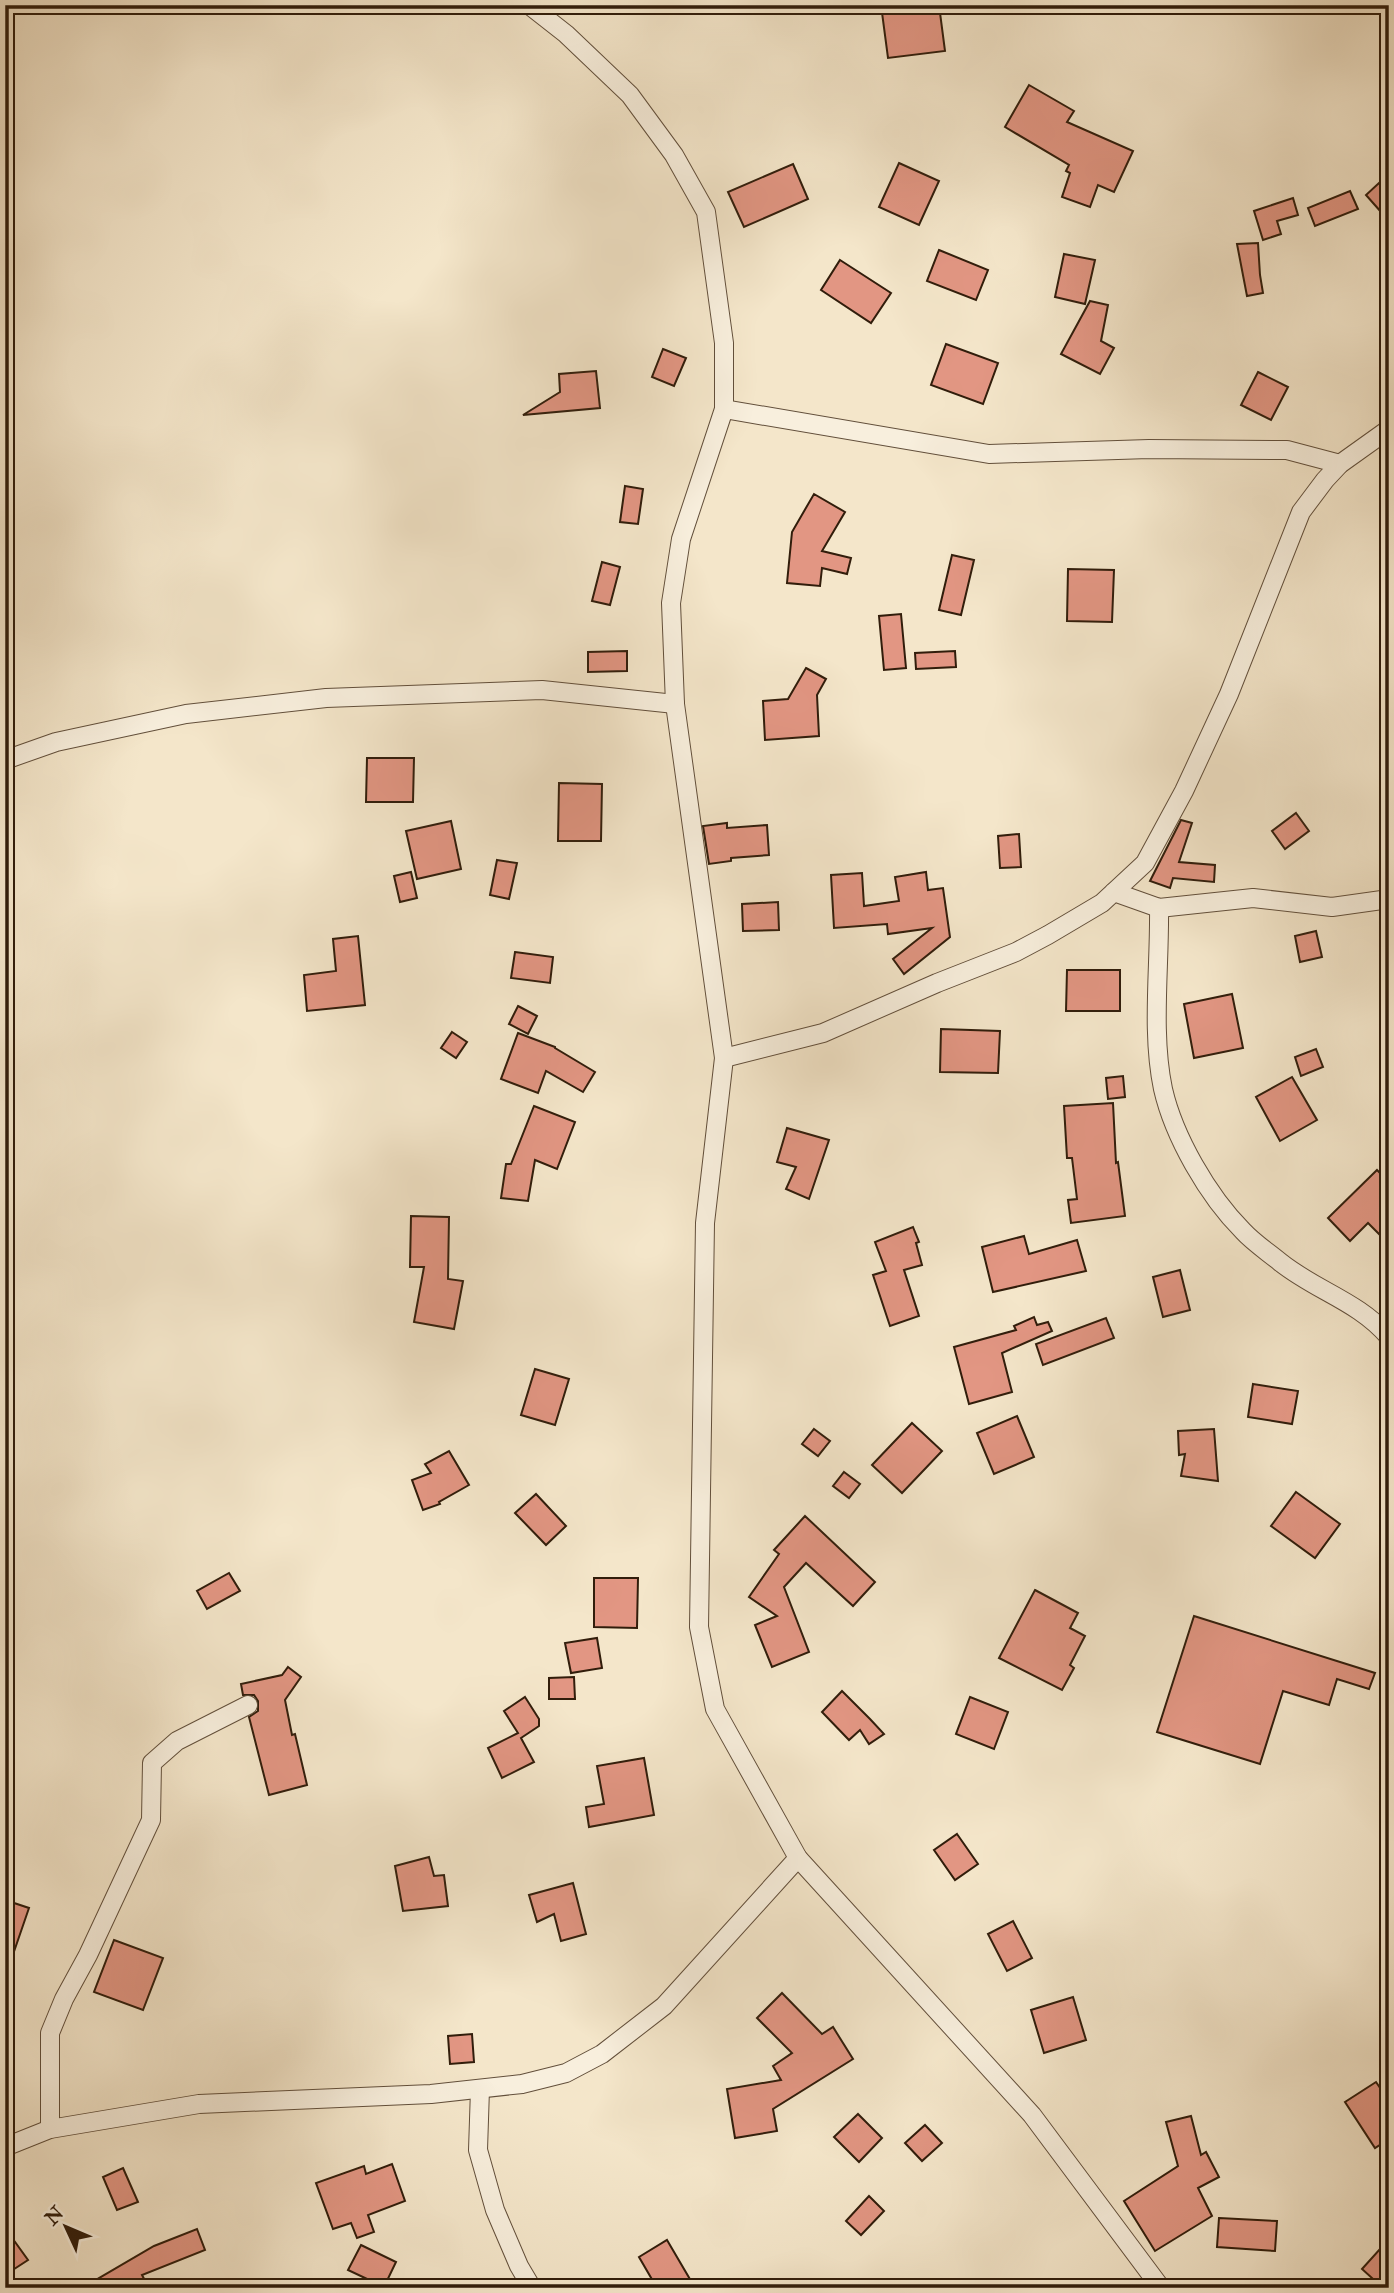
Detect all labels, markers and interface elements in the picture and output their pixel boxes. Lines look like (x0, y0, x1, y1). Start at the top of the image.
north arrow (32, 2192, 102, 2262)
text: N (39, 2201, 70, 2231)

